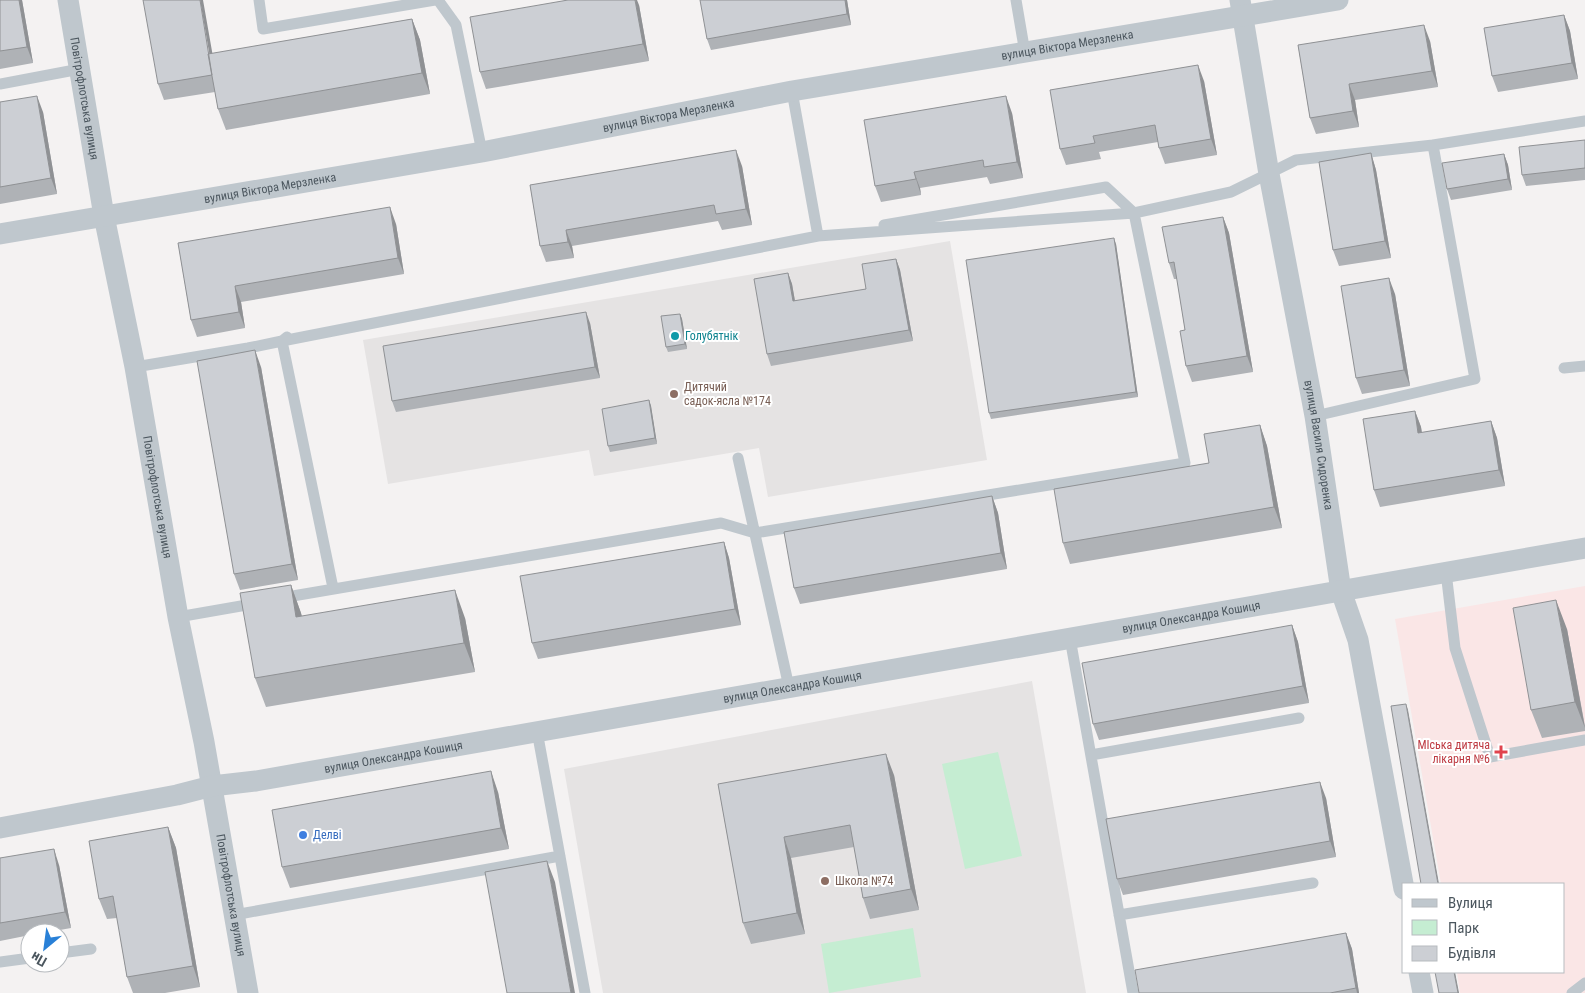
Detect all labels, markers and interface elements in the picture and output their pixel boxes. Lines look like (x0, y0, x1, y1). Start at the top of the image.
street label: вулиця Віктора Мерзленка (1000, 27, 1135, 63)
street label: Повітрофлотська вулиця (67, 36, 102, 161)
street label: вулиця Віктора Мерзленка (602, 95, 736, 135)
street label: вулиця Віктора Мерзленка (203, 170, 337, 206)
place label: Голубятнік (685, 329, 738, 343)
marker: Голубятнік (669, 330, 681, 342)
street label: вулиця Василя Сидоренка (1301, 379, 1336, 511)
place label: Дитячий садок-ясла №174 (684, 380, 771, 408)
marker: Дитячий садок-ясла №174 (668, 388, 680, 400)
street label: Повітрофлотська вулиця (140, 435, 175, 559)
street label: вулиця Олександра Кошиця (1121, 598, 1262, 636)
street label: вулиця Олександра Кошиця (722, 668, 863, 706)
street label: вулиця Олександра Кошиця (323, 738, 464, 776)
place label: МІська дитяча лікарня №6 (1417, 738, 1490, 766)
marker: МІська дитяча лікарня №6 (1494, 745, 1508, 759)
place label: Делві (313, 828, 341, 842)
marker: Делві (297, 829, 309, 841)
street label: Повітрофлотська вулиця (213, 833, 248, 958)
place label: Школа №74 (835, 874, 894, 888)
marker: Школа №74 (819, 875, 831, 887)
legend (1402, 883, 1565, 973)
text: Вулиця (1448, 894, 1493, 912)
text: Парк (1448, 919, 1479, 937)
north arrow (20, 923, 70, 973)
text: Будівля (1448, 944, 1496, 962)
text: Пн (28, 949, 49, 970)

